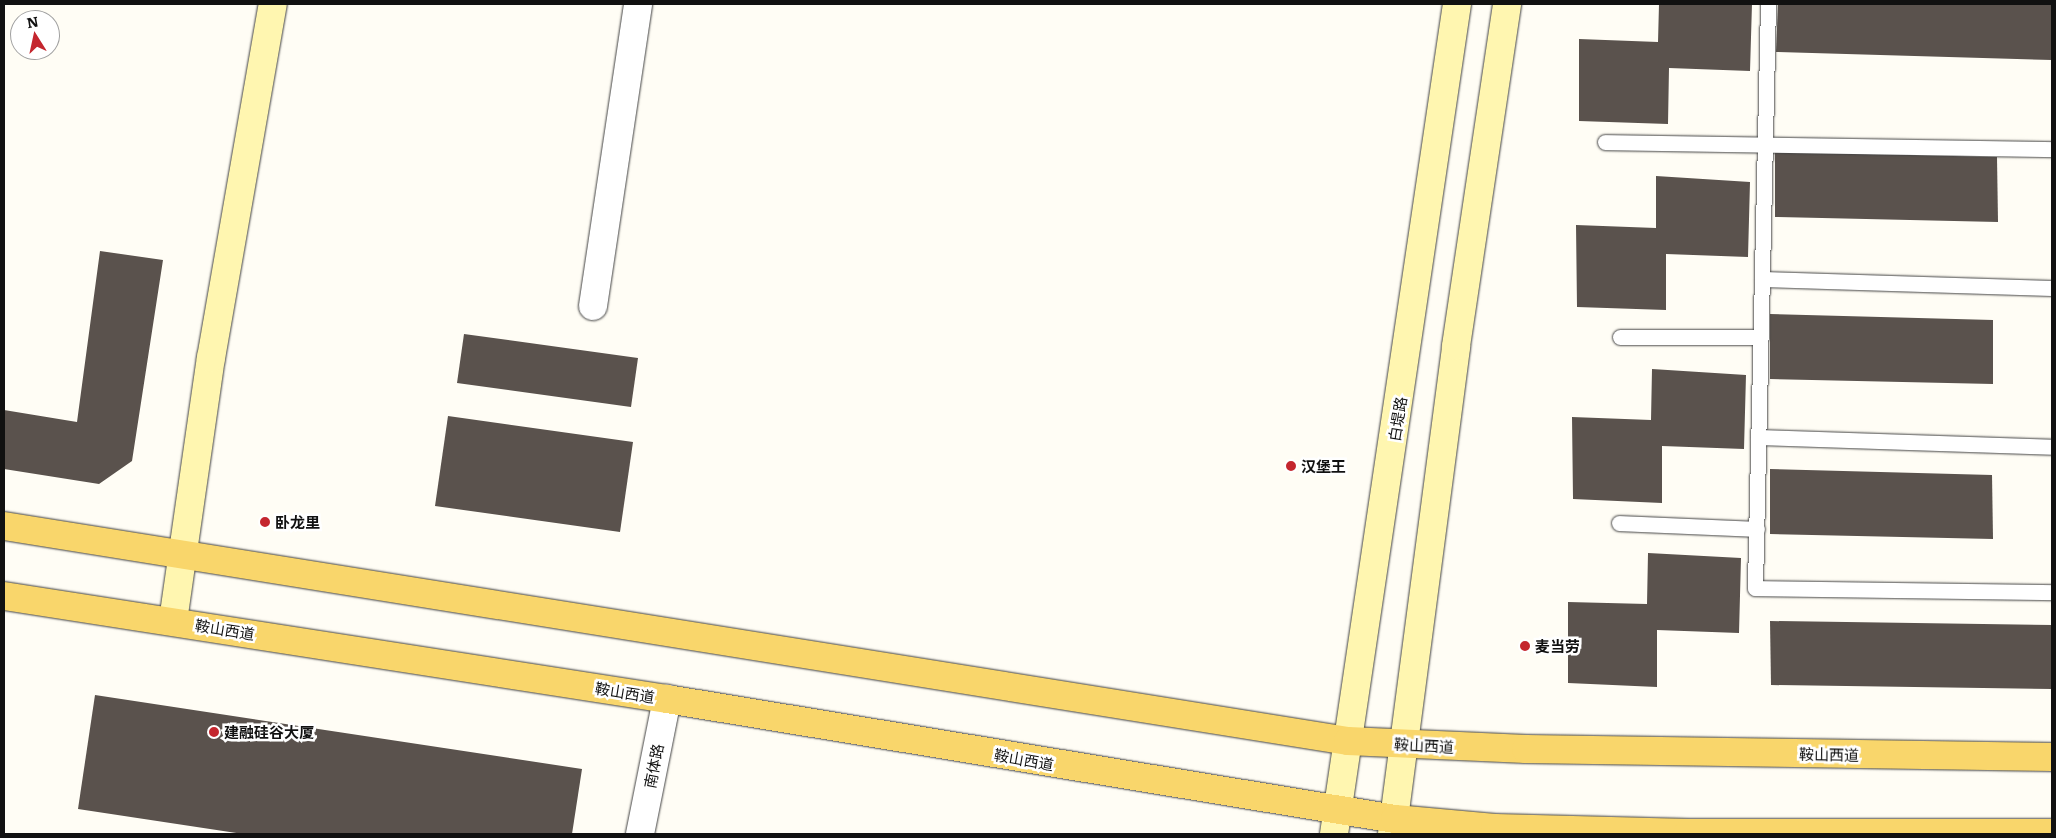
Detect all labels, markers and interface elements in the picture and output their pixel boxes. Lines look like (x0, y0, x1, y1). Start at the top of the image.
north arrow (10, 10, 60, 60)
text: N (25, 10, 40, 32)
street label: 白堤路 (1385, 395, 1409, 443)
place label: 汉堡王 (1301, 457, 1346, 475)
marker: 汉堡王 (1285, 460, 1297, 472)
place label: 卧龙里 (275, 513, 320, 531)
marker: 卧龙里 (259, 516, 271, 528)
street label: 鞍山西道 (194, 615, 256, 643)
place label: 麦当劳 (1535, 637, 1580, 655)
marker: 麦当劳 (1519, 640, 1531, 652)
street label: 鞍山西道 (594, 678, 656, 706)
place label: 建融硅谷大厦 (224, 723, 314, 741)
marker: 建融硅谷大厦 (208, 726, 220, 738)
street label: 鞍山西道 (1394, 734, 1454, 756)
street label: 南体路 (640, 742, 666, 790)
street label: 鞍山西道 (1799, 744, 1859, 764)
street label: 鞍山西道 (993, 745, 1055, 773)

